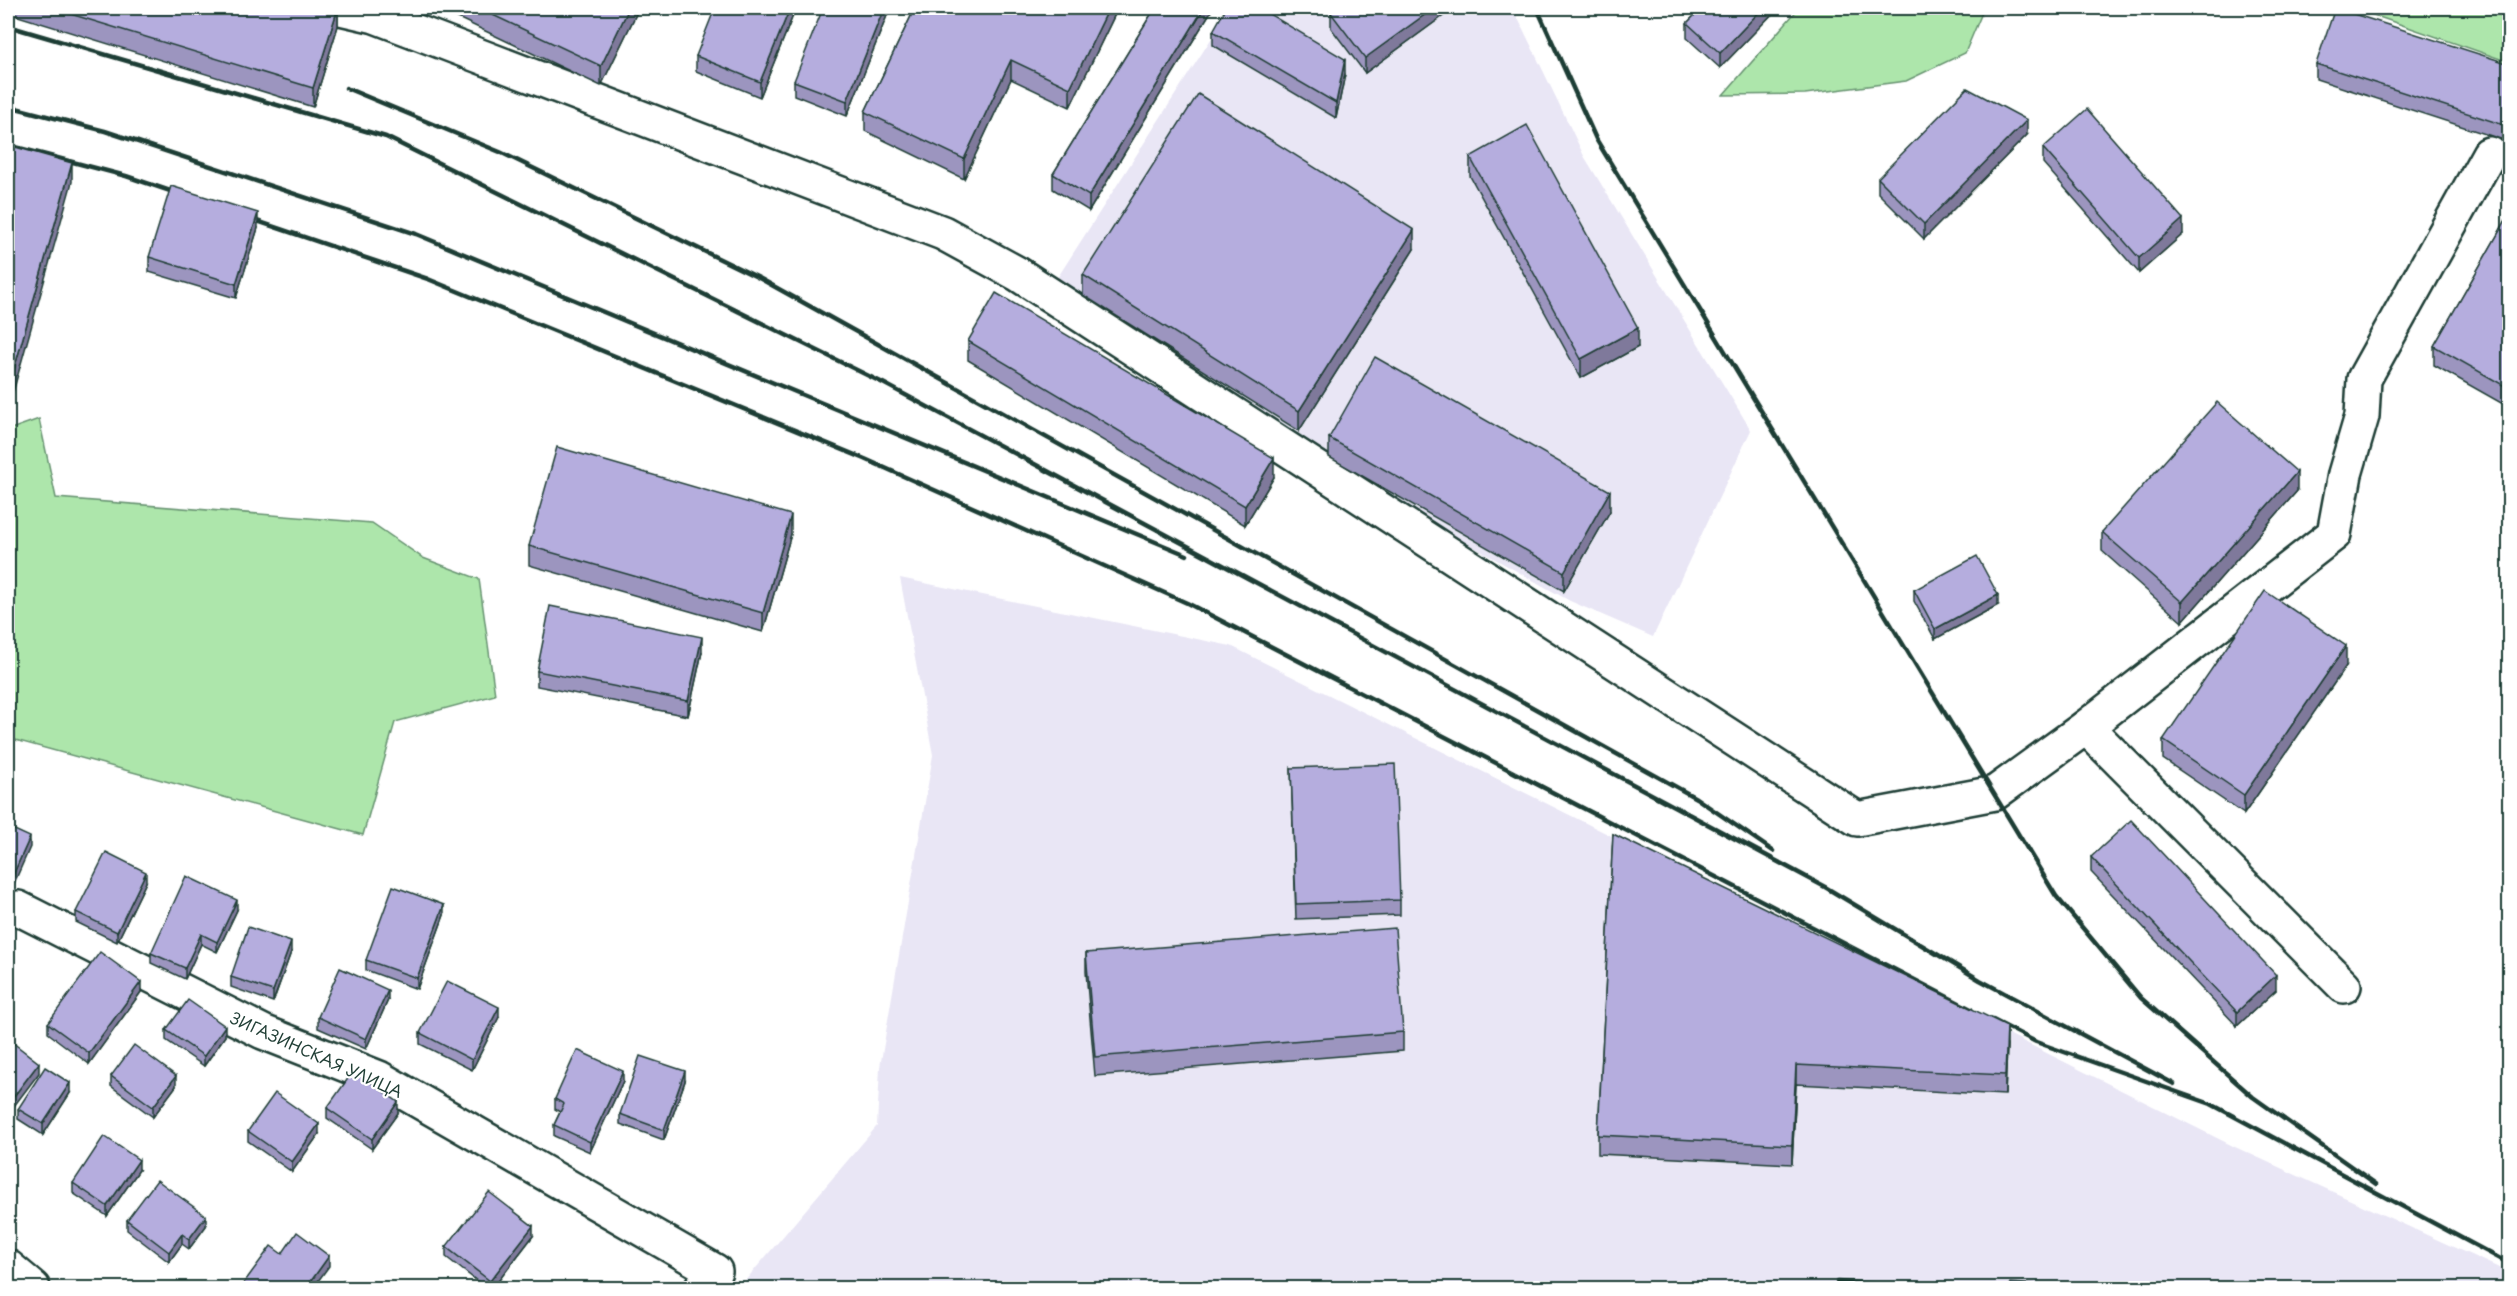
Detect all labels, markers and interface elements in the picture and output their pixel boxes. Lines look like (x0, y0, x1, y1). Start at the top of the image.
street label: ЗИГАЗИНСКАЯ УЛИЦА (227, 1005, 407, 1103)

